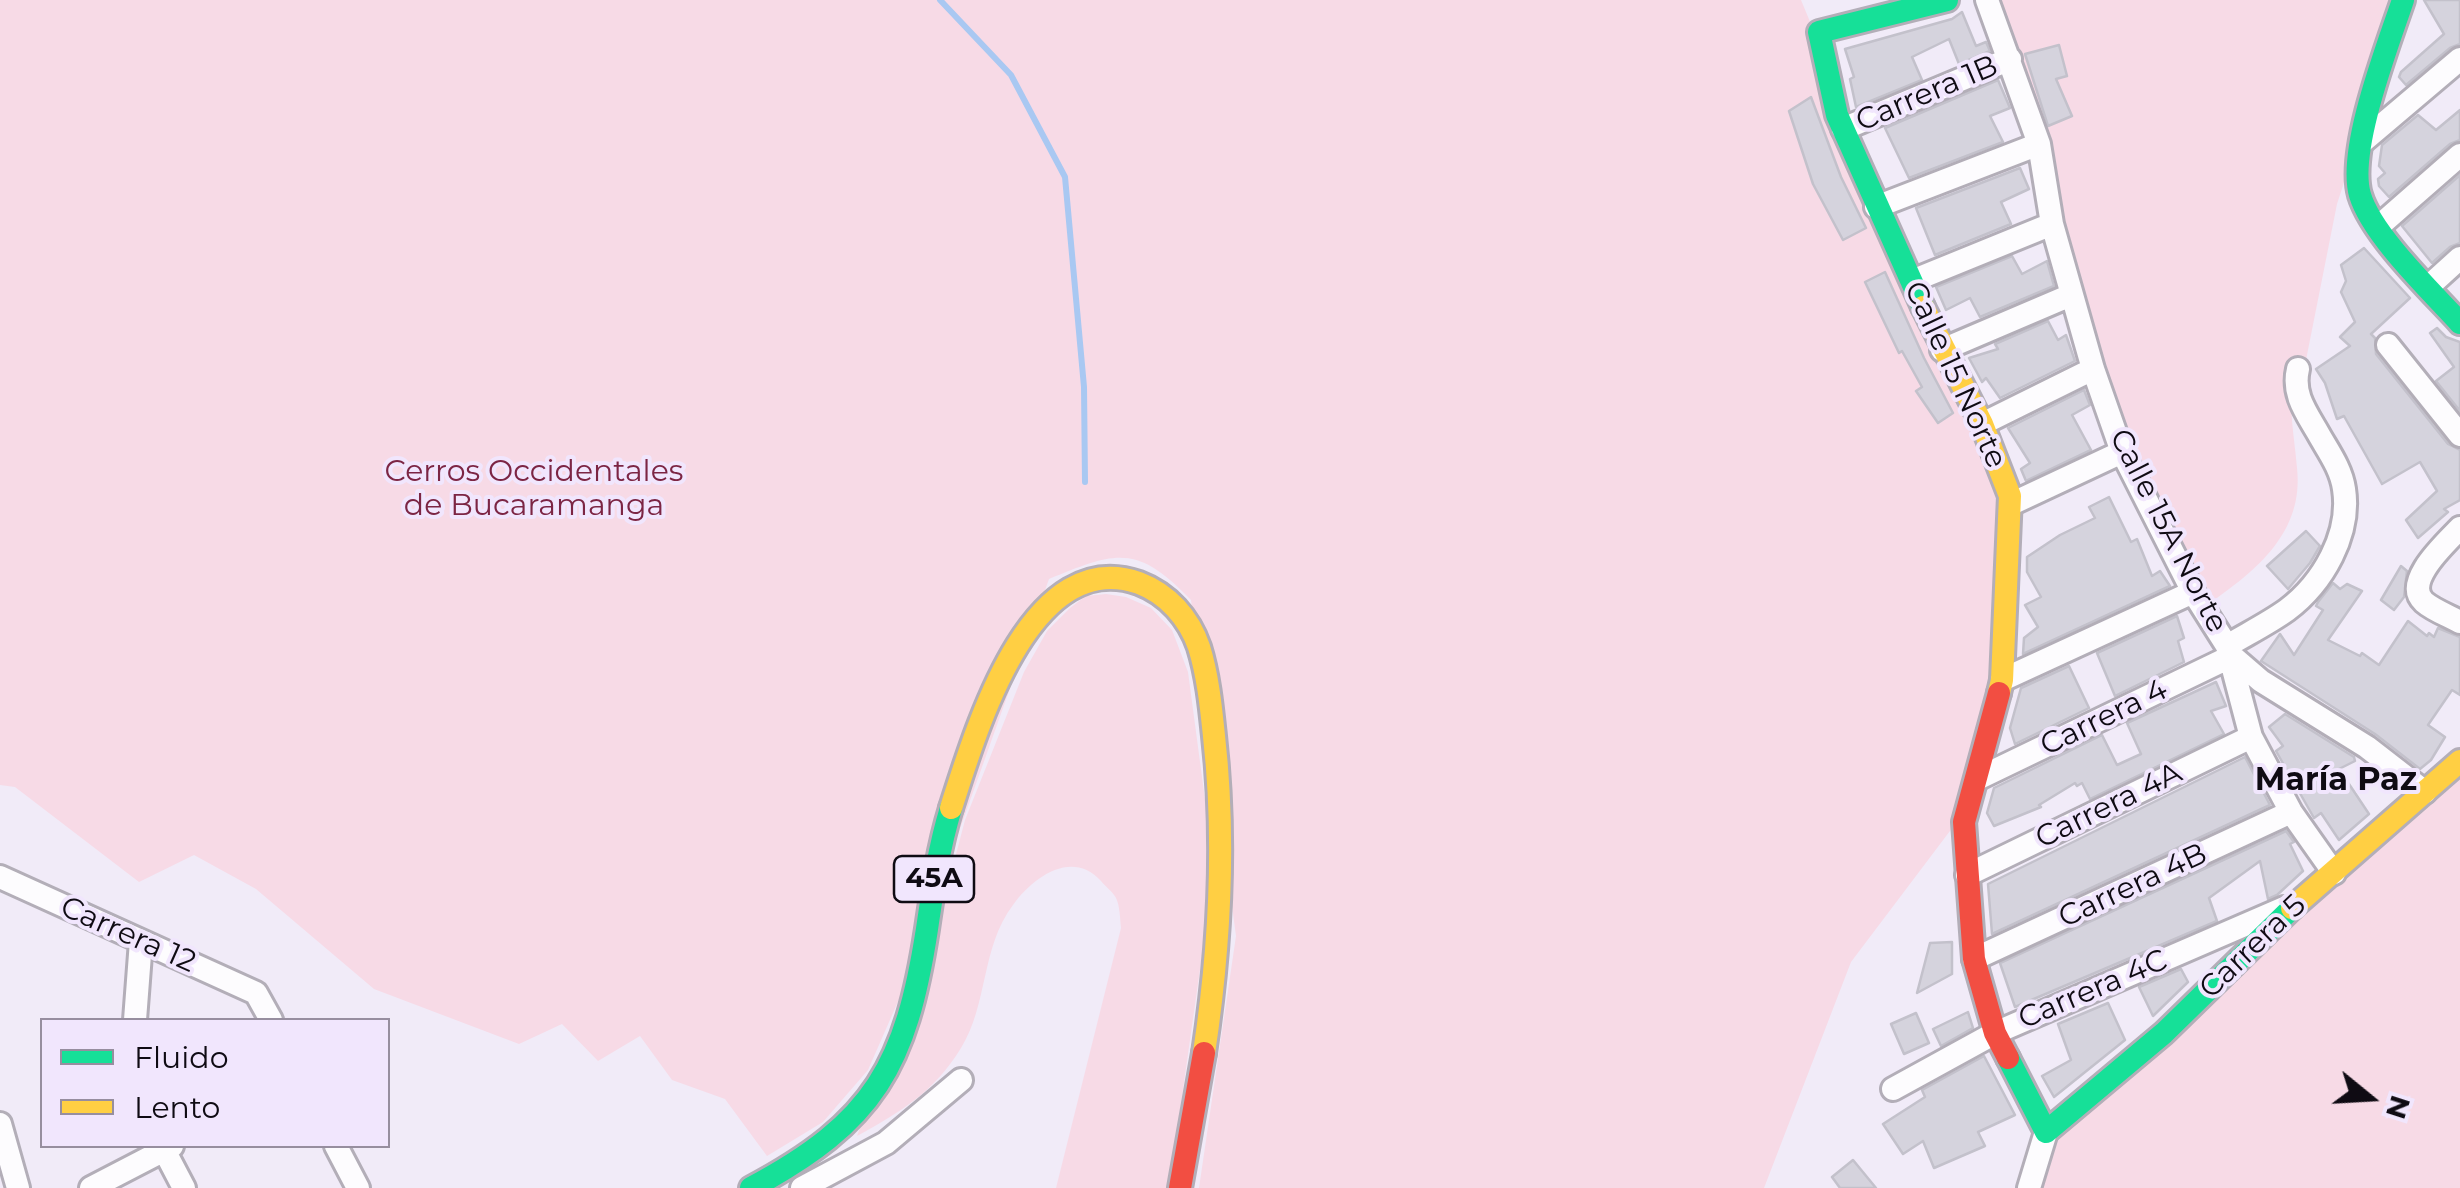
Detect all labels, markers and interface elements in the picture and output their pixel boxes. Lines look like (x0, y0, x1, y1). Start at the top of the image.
street label: Carrera 1B (1851, 48, 2003, 140)
street label: Calle 15 Norte (1896, 276, 2014, 474)
street label: Calle 15A Norte (2101, 423, 2235, 639)
park label: Cerros Occidentales de Bucaramanga (385, 454, 683, 524)
street label: Carrera 4 (2035, 672, 2173, 764)
street label: Carrera 4A (2030, 755, 2188, 857)
district label: María Paz (2255, 762, 2417, 800)
street label: Carrera 4B (2053, 836, 2213, 936)
road number: 45A (894, 856, 974, 902)
street label: Carrera 5 (2192, 888, 2314, 1006)
street label: Carrera 12 (55, 889, 201, 981)
street label: Carrera 4C (2013, 943, 2173, 1037)
legend (40, 1018, 390, 1148)
text: Fluido (134, 1039, 228, 1076)
north arrow (2320, 1048, 2420, 1148)
text: Lento (134, 1089, 220, 1126)
text: N (2379, 1091, 2418, 1123)

